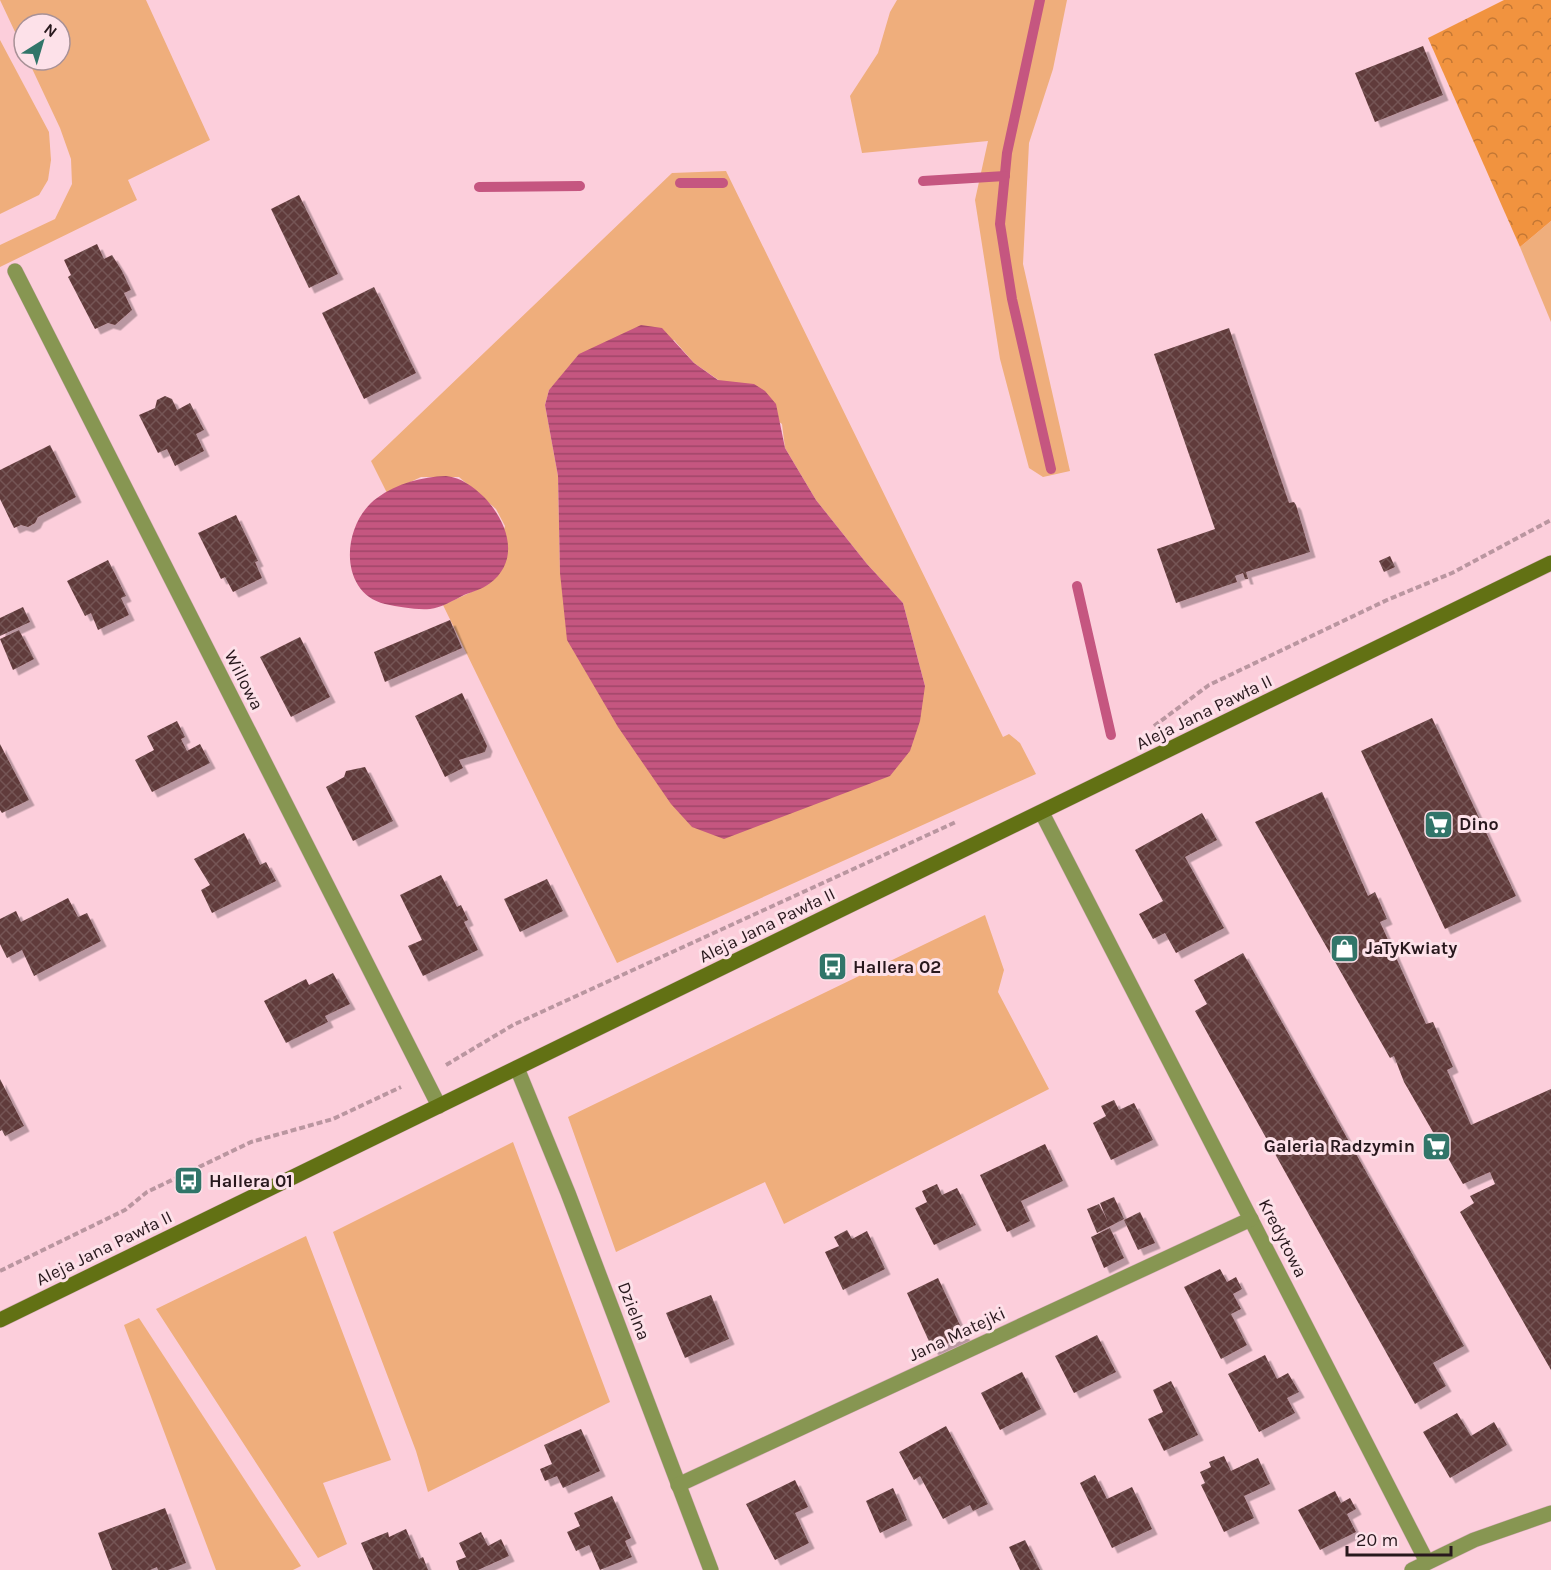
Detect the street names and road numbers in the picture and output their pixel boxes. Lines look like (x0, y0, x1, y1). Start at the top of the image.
street label: Willowa (220, 646, 268, 714)
street label: Aleja Jana Pawła II (1132, 669, 1276, 755)
street label: Aleja Jana Pawła II (695, 882, 839, 968)
street label: Kredytowa (1254, 1195, 1312, 1281)
street label: Aleja Jana Pawła II (32, 1205, 176, 1291)
street label: Dzielna (613, 1279, 655, 1343)
street label: Jana Matejki (905, 1302, 1009, 1366)

